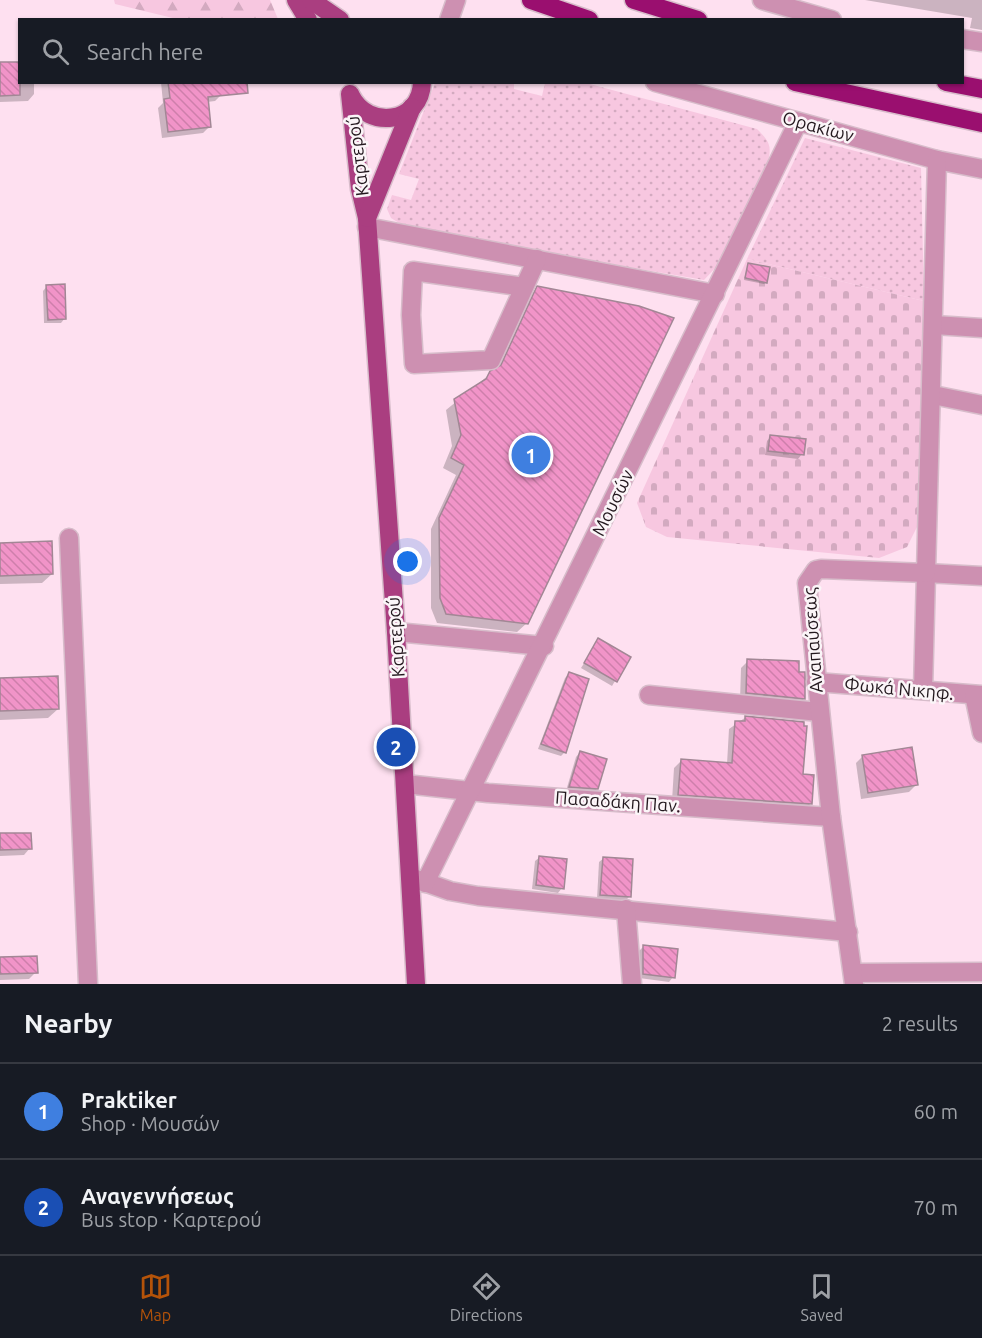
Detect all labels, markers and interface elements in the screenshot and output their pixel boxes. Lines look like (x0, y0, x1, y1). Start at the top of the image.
search box (18, 18, 964, 84)
icon: search (39, 35, 72, 68)
text: Search here (87, 39, 203, 64)
street label: Ορακίων (780, 107, 856, 145)
street label: Καρτερού (342, 115, 372, 197)
pin: 1 (512, 432, 550, 478)
street label: Μουσών (588, 466, 637, 539)
your location (393, 547, 422, 576)
street label: Αναπαύσεως (798, 587, 827, 693)
street label: Καρτερού (382, 596, 408, 678)
street label: Φωκά Νικηφ. (843, 673, 955, 703)
pin: 2 (376, 724, 416, 770)
street label: Πασαδάκη Παν. (555, 787, 682, 815)
text: Nearby (24, 1009, 112, 1038)
text: 2 results (882, 1012, 958, 1035)
text: Praktiker (81, 1087, 177, 1112)
text: 1 (38, 1100, 49, 1123)
text: 60 m (914, 1100, 958, 1123)
text: Shop · Μουσών (81, 1112, 219, 1135)
text: Αναγεννήσεως (81, 1183, 234, 1208)
text: 2 (38, 1196, 49, 1219)
text: 70 m (914, 1196, 958, 1219)
text: Bus stop · Καρτερού (81, 1208, 262, 1231)
tab: Map (139, 1270, 172, 1324)
tab: Directions (450, 1270, 523, 1324)
tab: Saved (801, 1270, 843, 1324)

